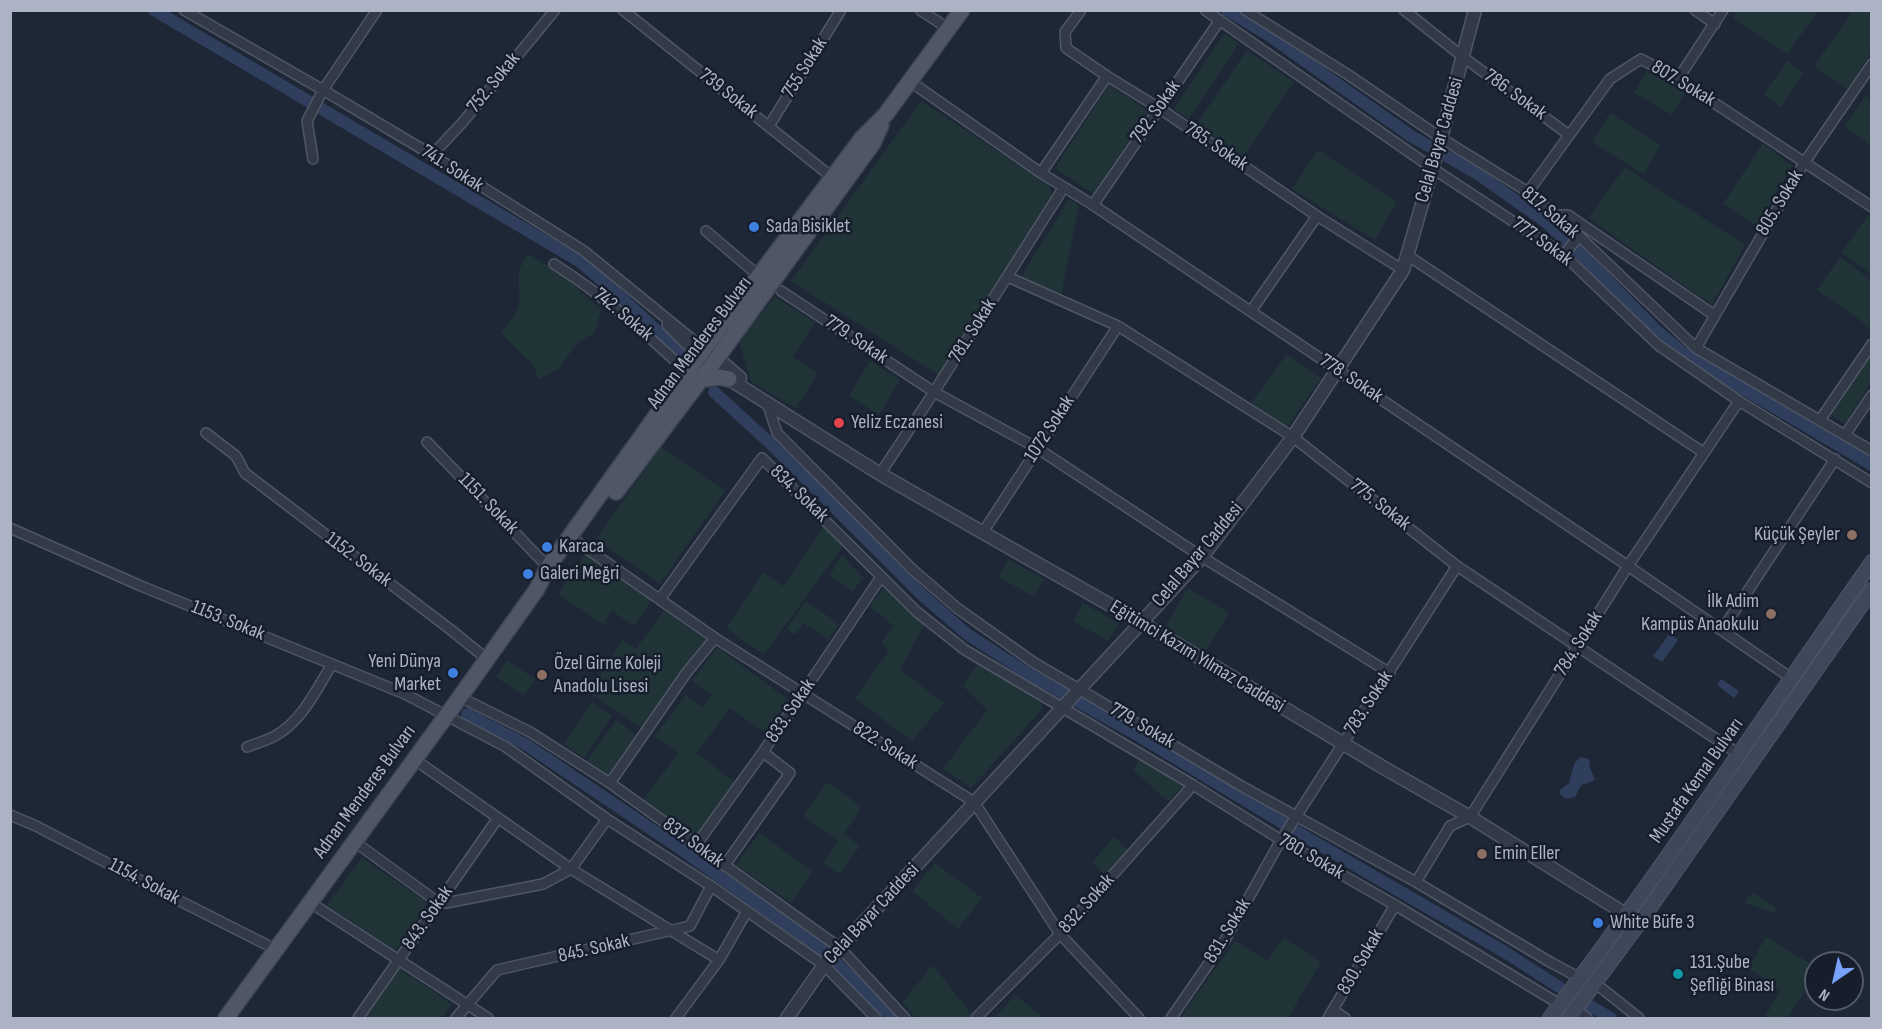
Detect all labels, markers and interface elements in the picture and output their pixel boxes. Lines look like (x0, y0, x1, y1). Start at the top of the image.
street label: 755 Sokak (777, 33, 833, 103)
street label: 752. Sokak (462, 48, 526, 118)
street label: 807. Sokak (1647, 56, 1719, 112)
street label: 739 Sokak (694, 64, 762, 124)
street label: 786. Sokak (1479, 64, 1551, 126)
street label: Celal Bayar Caddesi (1411, 75, 1469, 205)
street label: 792. Sokak (1126, 76, 1186, 148)
street label: 785. Sokak (1180, 117, 1252, 177)
street label: 741. Sokak (416, 140, 488, 198)
street label: 805. Sokak (1751, 166, 1809, 240)
street label: 817. Sokak (1516, 182, 1584, 244)
street label: 777. Sokak (1507, 212, 1577, 272)
place label: Sada Bisiklet (766, 215, 850, 239)
marker: Sada Bisiklet (747, 220, 761, 234)
street label: Adnan Menderes Bulvarı (643, 272, 757, 414)
street label: 742. Sokak (588, 283, 658, 347)
street label: 781. Sokak (944, 295, 1002, 367)
street label: 779. Sokak (820, 310, 892, 370)
street label: 778. Sokak (1315, 349, 1387, 409)
street label: 1072 Sokak (1019, 391, 1081, 467)
place label: Yeliz Eczanesi (851, 411, 943, 435)
marker: Yeliz Eczanesi (832, 416, 846, 430)
street label: 834. Sokak (765, 460, 833, 528)
street label: 1151. Sokak (453, 468, 523, 540)
street label: 775. Sokak (1345, 474, 1415, 536)
street label: Celal Bayar Caddesi (1147, 498, 1249, 612)
place label: Küçük Şeyler (1754, 523, 1840, 547)
street label: 1152. Sokak (320, 527, 396, 593)
marker: Küçük Şeyler (1845, 528, 1859, 542)
place label: Karaca (559, 535, 604, 559)
marker: Karaca (540, 540, 554, 554)
place label: Galeri Meğri (540, 562, 619, 586)
marker: Galeri Meğri (521, 567, 535, 581)
place label: İlk Adim Kampüs Anaokulu (1641, 590, 1759, 637)
street label: 1153. Sokak (188, 595, 268, 647)
street label: Eğitimci Kazım Yılmaz Caddesi (1105, 595, 1289, 719)
street label: 784. Sokak (1550, 607, 1608, 681)
marker: İlk Adim Kampüs Anaokulu (1764, 607, 1778, 621)
place label: Yeni Dünya Market (368, 650, 441, 697)
place label: Özel Girne Koleji Anadolu Lisesi (554, 652, 661, 699)
marker: Yeni Dünya Market (446, 666, 460, 680)
street label: 783. Sokak (1339, 666, 1399, 740)
marker: Özel Girne Koleji Anadolu Lisesi (535, 668, 549, 682)
street label: 833. Sokak (761, 674, 821, 748)
street label: 779. Sokak (1105, 698, 1179, 754)
street label: Mustafa Kemal Bulvarı (1645, 714, 1749, 848)
street label: 822. Sokak (848, 717, 922, 775)
street label: Adnan Menderes Bulvarı (309, 721, 421, 863)
street label: 837. Sokak (658, 813, 728, 873)
street label: 780. Sokak (1274, 829, 1348, 885)
place label: Emin Eller (1494, 842, 1560, 866)
marker: Emin Eller (1475, 847, 1489, 861)
street label: 1154. Sokak (104, 853, 184, 911)
street label: Celal Bayar Caddesi (819, 859, 925, 969)
street label: 832. Sokak (1054, 869, 1120, 939)
street label: 843. Sokak (397, 881, 459, 955)
street label: 831. Sokak (1199, 894, 1257, 968)
place label: White Büfe 3 (1610, 911, 1695, 935)
marker: White Büfe 3 (1591, 916, 1605, 930)
street label: 830. Sokak (1333, 925, 1389, 999)
street label: 845. Sokak (556, 929, 632, 969)
place label: 131.Şube Şefliği Binası (1690, 951, 1774, 998)
north arrow (1804, 951, 1864, 1011)
marker: 131.Şube Şefliği Binası (1671, 967, 1685, 981)
text: N (1816, 984, 1834, 1005)

